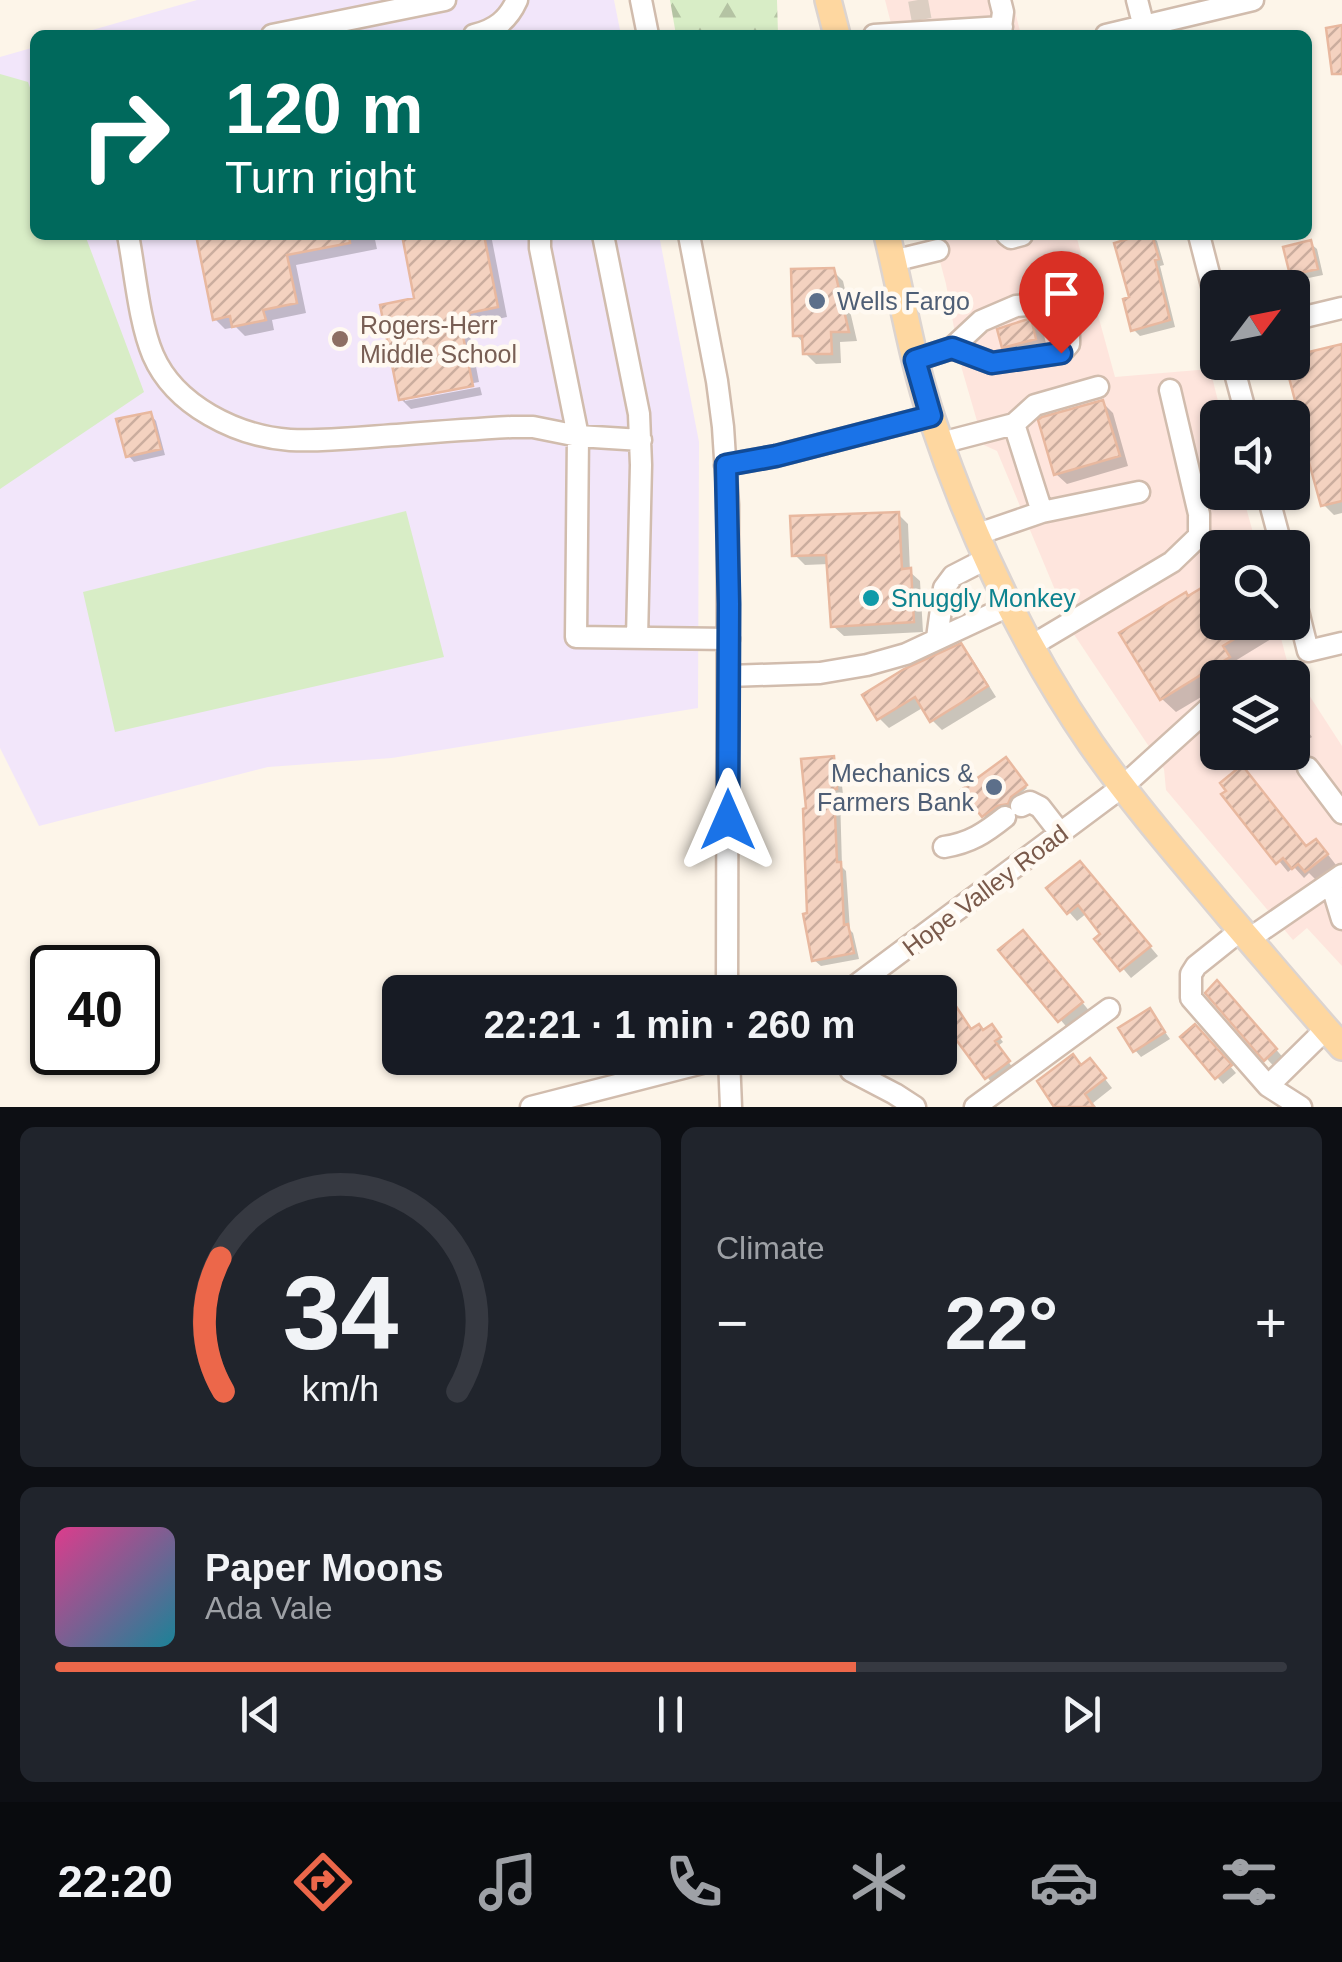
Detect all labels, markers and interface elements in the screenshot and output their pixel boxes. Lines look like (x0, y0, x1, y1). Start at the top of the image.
icon: right (60, 70, 190, 200)
text: 120 m (225, 70, 423, 148)
text: Turn right (225, 152, 416, 203)
pin (1019, 251, 1104, 354)
icon: arrive (1034, 266, 1089, 321)
north arrow (1200, 270, 1310, 380)
map controls (1200, 270, 1310, 770)
place label: Wells Fargo (837, 287, 970, 315)
marker: Wells Fargo (806, 290, 828, 312)
place label: Rogers-Herr Middle School (360, 311, 517, 368)
marker: Rogers-Herr Middle School (329, 328, 351, 350)
button: sound (1200, 400, 1310, 510)
button: search (1200, 530, 1310, 640)
place label: Snuggly Monkey (891, 584, 1076, 612)
marker: Snuggly Monkey (860, 587, 882, 609)
button: layers (1200, 660, 1310, 770)
place label: Mechanics & Farmers Bank (817, 759, 974, 816)
position arrow (676, 768, 780, 872)
marker: Mechanics & Farmers Bank (983, 776, 1005, 798)
street label: Hope Valley Road (897, 819, 1073, 961)
speed limit sign: 40 (30, 945, 160, 1075)
text: 22:21 · 1 min · 260 m (484, 1004, 855, 1046)
text: Climate (716, 1230, 824, 1266)
text: 34 (283, 1255, 398, 1371)
text: 22° (945, 1281, 1058, 1365)
text: − (716, 1292, 748, 1354)
text: + (1255, 1292, 1287, 1354)
text: km/h (302, 1369, 379, 1409)
text: Paper Moons (205, 1547, 444, 1589)
text: Ada Vale (205, 1590, 333, 1626)
icon: previous (233, 1687, 288, 1742)
icon: pause (643, 1687, 698, 1742)
icon: next (1054, 1687, 1109, 1742)
icon: directions (288, 1847, 358, 1917)
icon: music (473, 1847, 543, 1917)
icon: phone (659, 1847, 729, 1917)
icon: climate (844, 1847, 914, 1917)
icon: car (1029, 1847, 1099, 1917)
icon: filters (1214, 1847, 1284, 1917)
text: 22:20 (58, 1856, 173, 1907)

